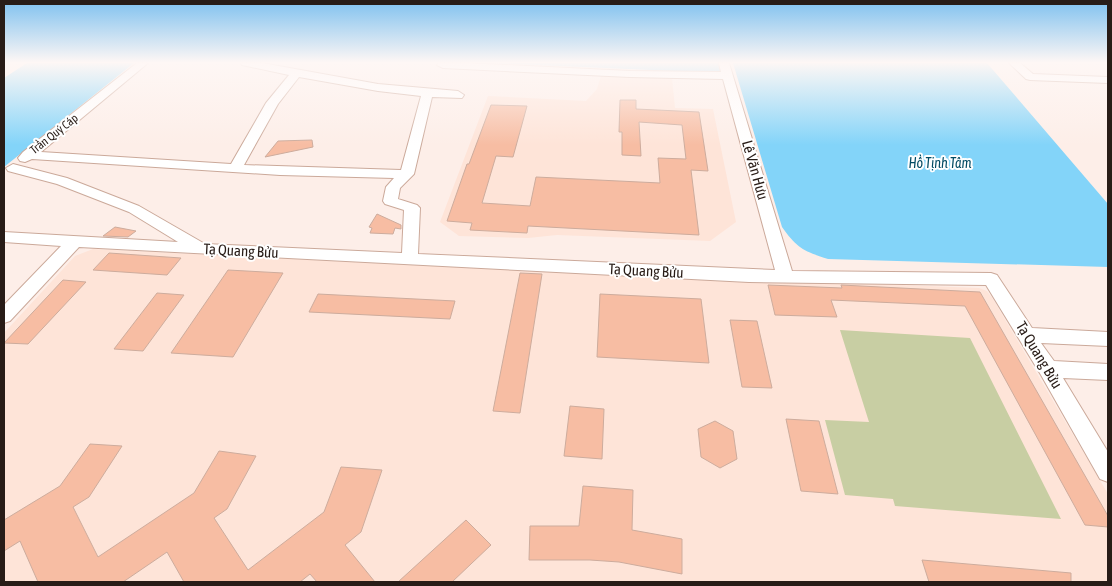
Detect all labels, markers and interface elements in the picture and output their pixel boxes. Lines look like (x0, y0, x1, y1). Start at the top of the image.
street label: Trần Quý Cáp (27, 111, 81, 157)
street label: Lê Văn Hưu (739, 138, 772, 202)
water label: Hồ Tịnh Tâm (908, 154, 972, 171)
street label: Tạ Quang Bửu (203, 240, 279, 261)
street label: Tạ Quang Bửu (608, 260, 684, 281)
street label: Tạ Quang Bửu (1013, 318, 1066, 391)

